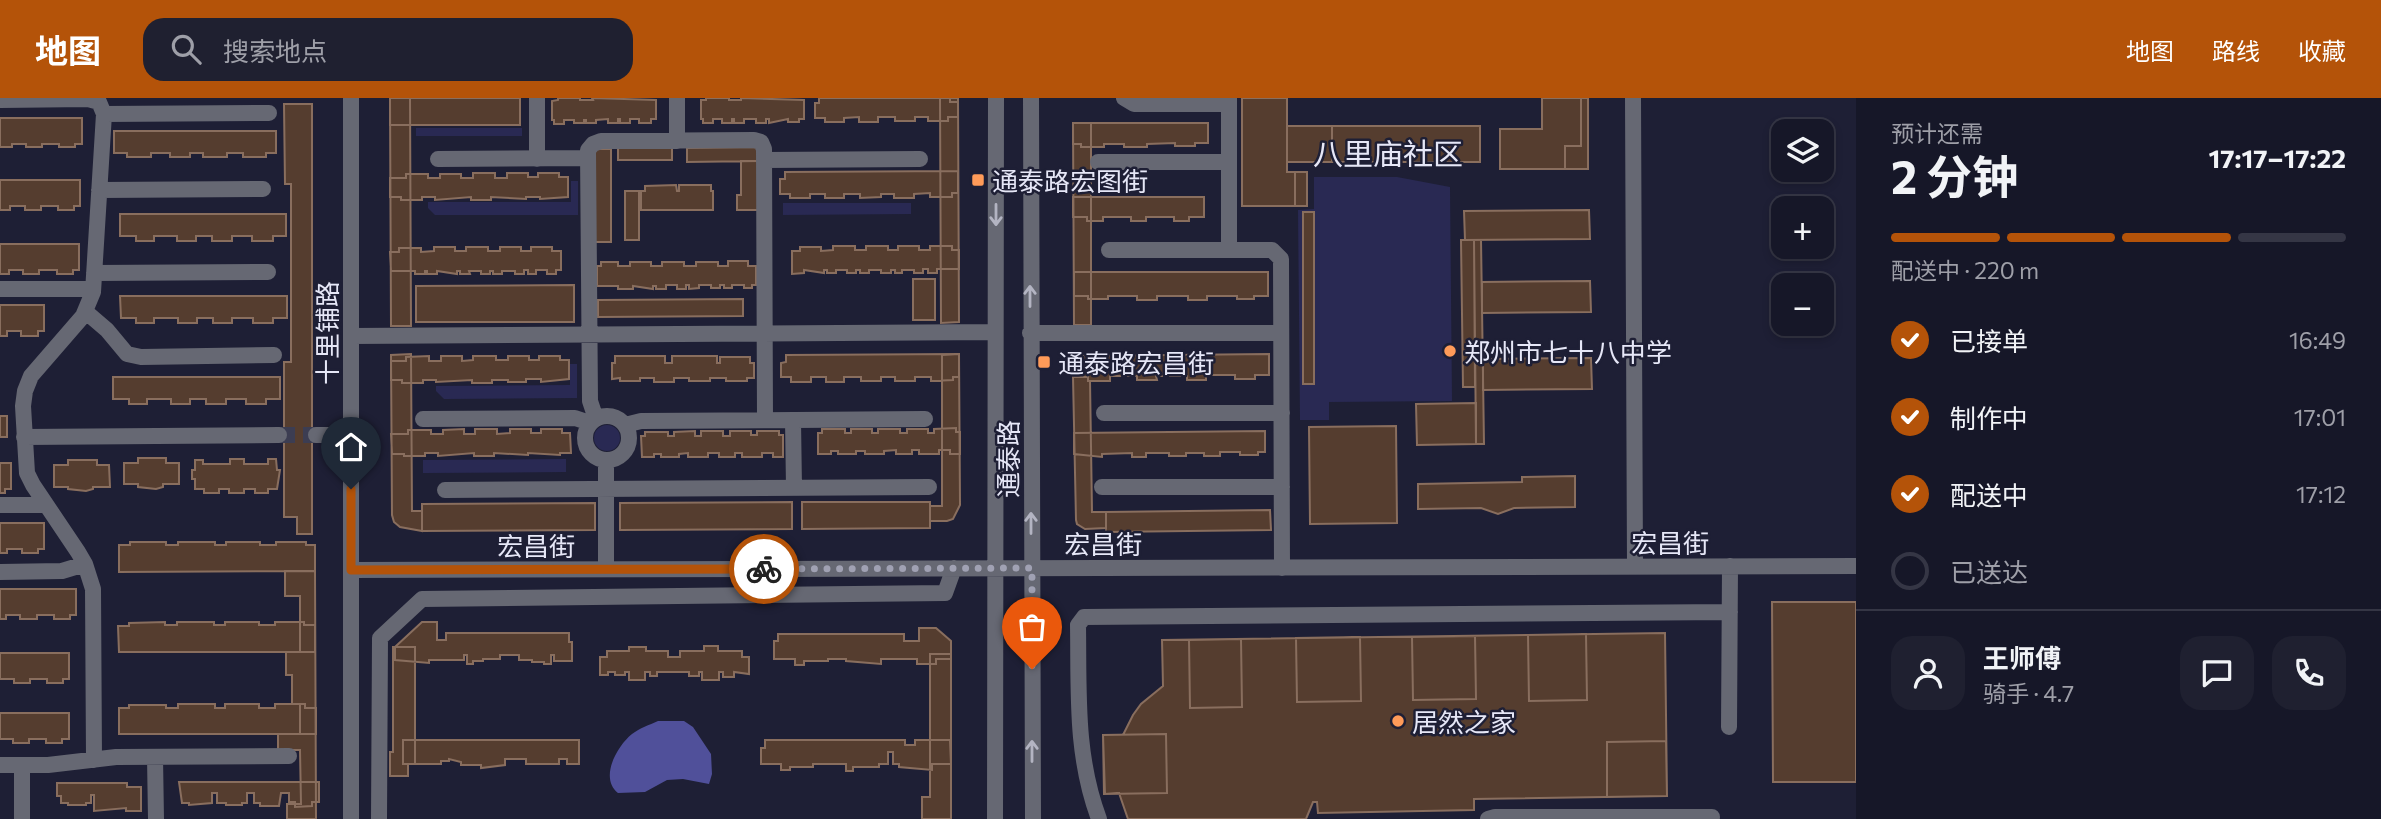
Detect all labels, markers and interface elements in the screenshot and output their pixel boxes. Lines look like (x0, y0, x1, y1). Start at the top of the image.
search box (143, 18, 633, 81)
text: 地图 (35, 29, 101, 70)
icon: search (167, 30, 205, 68)
text: 搜索地点 (223, 35, 327, 66)
text: 地图 (2126, 36, 2174, 65)
text: 路线 (2212, 36, 2260, 65)
text: 收藏 (2298, 36, 2346, 65)
map controls (1771, 119, 1834, 336)
button: layers (1771, 119, 1834, 182)
text: 预计还需 (1891, 119, 1983, 147)
district label: 八里庙社区 (1313, 134, 1463, 171)
text: 17:17–17:22 (2209, 142, 2346, 173)
text: 2 分钟 (1891, 147, 2018, 203)
place label: 通泰路宏图街 (992, 165, 1148, 196)
marker: 通泰路宏图街 (970, 172, 986, 188)
button: + (1771, 196, 1834, 259)
one-way arrow (989, 203, 1002, 226)
text: 配送中 · 220 m (1891, 256, 2039, 284)
button: − (1771, 273, 1834, 336)
street label: 十里铺路 (311, 281, 342, 385)
one-way arrow (1023, 285, 1037, 308)
icon: check (1891, 321, 1929, 359)
text: 已接单 (1950, 325, 2028, 356)
text: 16:49 (2289, 326, 2346, 354)
place label: 郑州市七十八中学 (1464, 336, 1672, 367)
marker: 郑州市七十八中学 (1442, 343, 1458, 359)
place label: 通泰路宏昌街 (1058, 347, 1214, 378)
marker: 通泰路宏昌街 (1036, 354, 1052, 370)
icon: check (1891, 398, 1929, 436)
text: 制作中 (1950, 402, 2028, 433)
text: 17:01 (2294, 403, 2346, 431)
pin (321, 417, 381, 489)
street label: 通泰路 (992, 420, 1023, 498)
icon: home (332, 428, 370, 466)
icon: check (1891, 475, 1929, 513)
text: 配送中 (1950, 479, 2028, 510)
text: 17:12 (2296, 480, 2346, 508)
one-way arrow (1024, 512, 1038, 535)
street label: 宏昌街 (1631, 527, 1709, 558)
street label: 宏昌街 (1064, 528, 1142, 559)
street label: 宏昌街 (497, 530, 575, 561)
courier (729, 534, 799, 604)
icon: bike (745, 550, 783, 588)
text: 已送达 (1950, 556, 2028, 587)
pin (1002, 597, 1062, 669)
icon: bag (1013, 608, 1051, 646)
button: person (1891, 636, 1965, 710)
button: chat (2180, 636, 2254, 710)
button: phone (2272, 636, 2346, 710)
text: 王师傅 (1983, 642, 2061, 673)
text: 骑手 · 4.7 (1983, 679, 2074, 707)
place label: 居然之家 (1412, 706, 1516, 737)
marker: 居然之家 (1390, 713, 1406, 729)
one-way arrow (1026, 740, 1039, 763)

